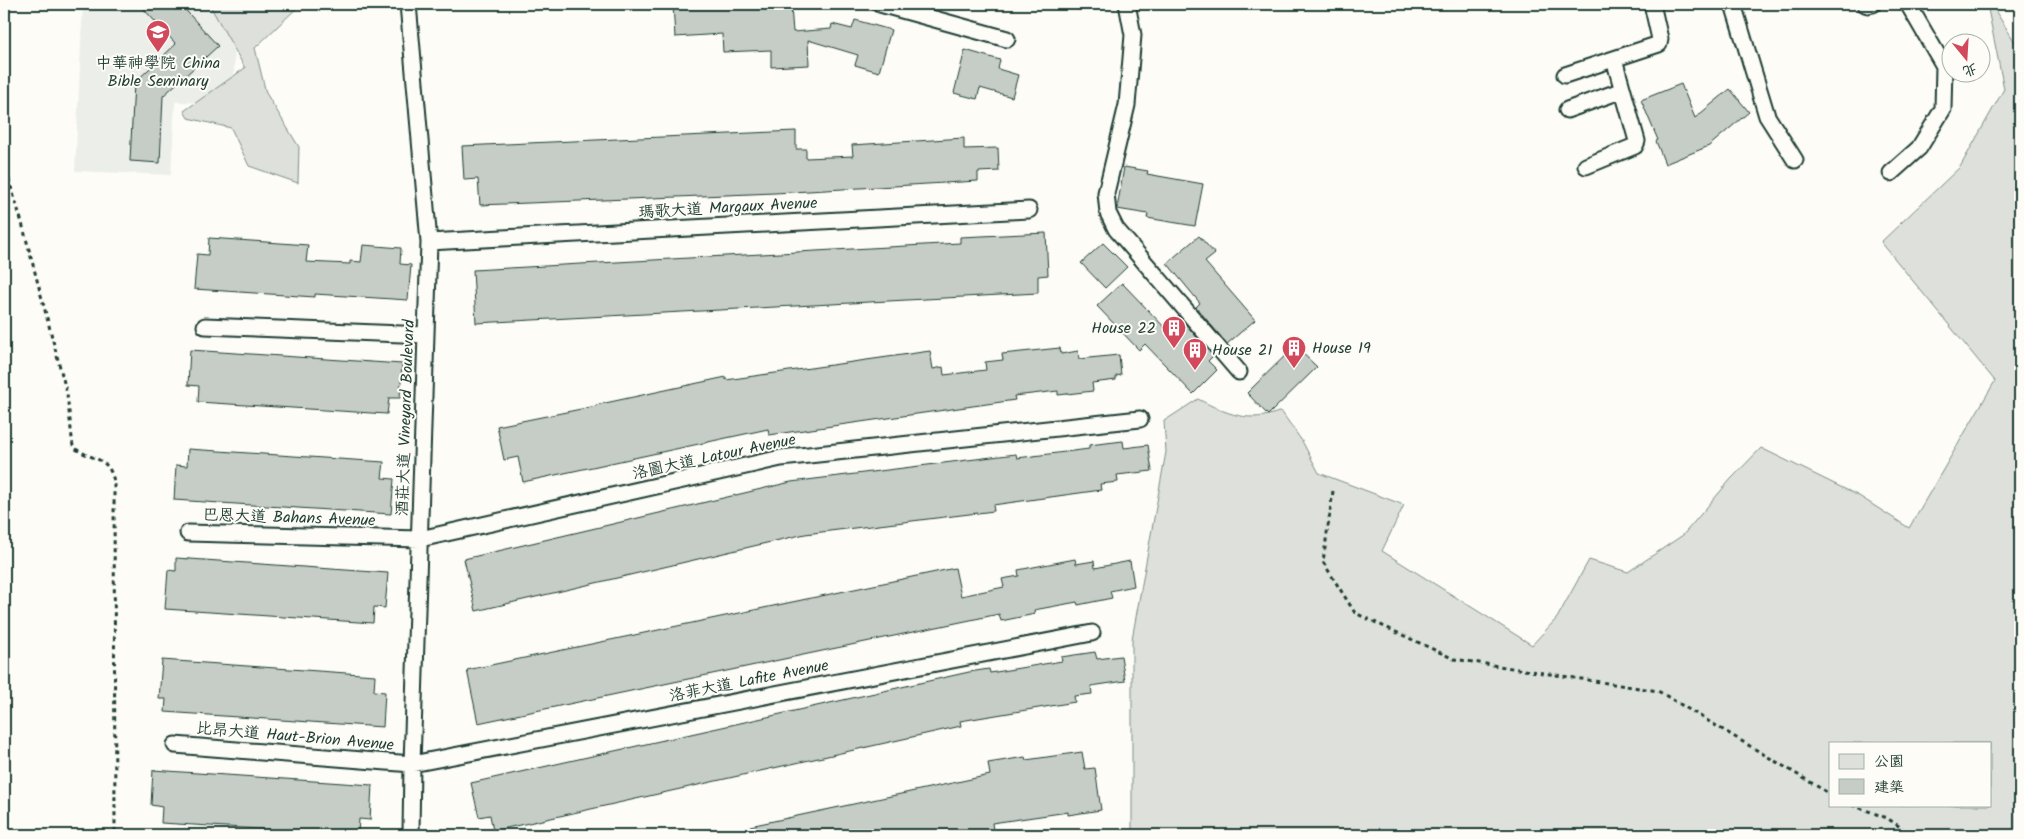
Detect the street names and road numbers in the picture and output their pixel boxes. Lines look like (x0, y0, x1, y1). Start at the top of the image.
street label: 瑪歌大道 Margaux Avenue (638, 191, 818, 225)
street label: 酒莊大道 Vineyard Boulevard (390, 318, 422, 517)
street label: 洛圖大道 Latour Avenue (630, 427, 798, 487)
street label: 巴恩大道 Bahans Avenue (202, 502, 376, 534)
street label: 洛菲大道 Lafite Avenue (667, 653, 831, 709)
street label: 比昂大道 Haut-Brion Avenue (195, 716, 395, 758)

